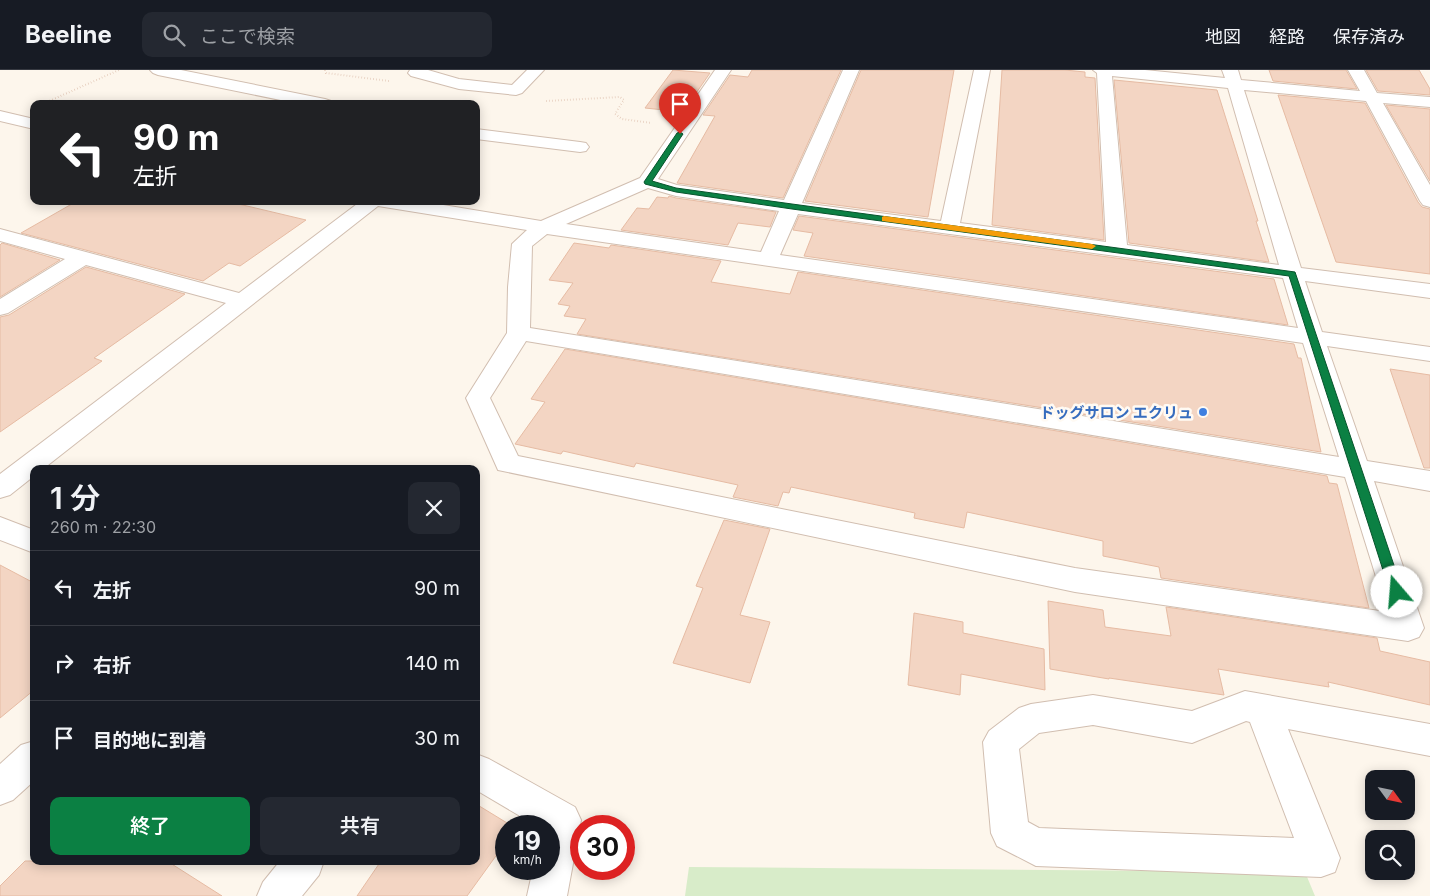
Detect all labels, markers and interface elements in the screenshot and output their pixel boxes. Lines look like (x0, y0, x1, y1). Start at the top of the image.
search box (142, 12, 492, 57)
text: Beeline (25, 20, 112, 49)
icon: search (160, 21, 188, 49)
text: ここで検索 (200, 25, 295, 48)
text: 地図 (1205, 26, 1241, 47)
text: 経路 (1269, 26, 1305, 47)
text: 保存済み (1333, 26, 1405, 47)
pin (659, 83, 701, 134)
icon: arrive (666, 90, 694, 118)
text: 90 m (133, 116, 220, 158)
icon: left (50, 120, 115, 185)
text: 左折 (133, 163, 177, 189)
place label: ドッグサロン エクリュ (1039, 403, 1193, 422)
marker: ドッグサロン エクリュ (1197, 406, 1209, 418)
text: 1 分 (50, 480, 100, 516)
button: close (408, 482, 460, 534)
text: 260 m · 22:30 (50, 517, 156, 537)
position arrow (1370, 565, 1422, 617)
icon: left (50, 574, 78, 602)
text: 90 m (414, 577, 460, 600)
text: 左折 (93, 579, 131, 602)
icon: right (50, 649, 78, 677)
text: 140 m (406, 652, 460, 675)
text: 右折 (93, 654, 131, 677)
icon: arrive (50, 724, 78, 752)
text: 30 m (414, 727, 460, 750)
text: 目的地に到着 (93, 729, 207, 752)
north arrow (1365, 770, 1415, 820)
map controls (1365, 770, 1415, 880)
button: 終了 (50, 797, 250, 855)
button: 共有 (260, 797, 460, 855)
speed limit sign: 30 (570, 815, 635, 880)
text: 19 (514, 826, 541, 856)
button: search (1365, 830, 1415, 880)
text: km/h (513, 852, 542, 867)

